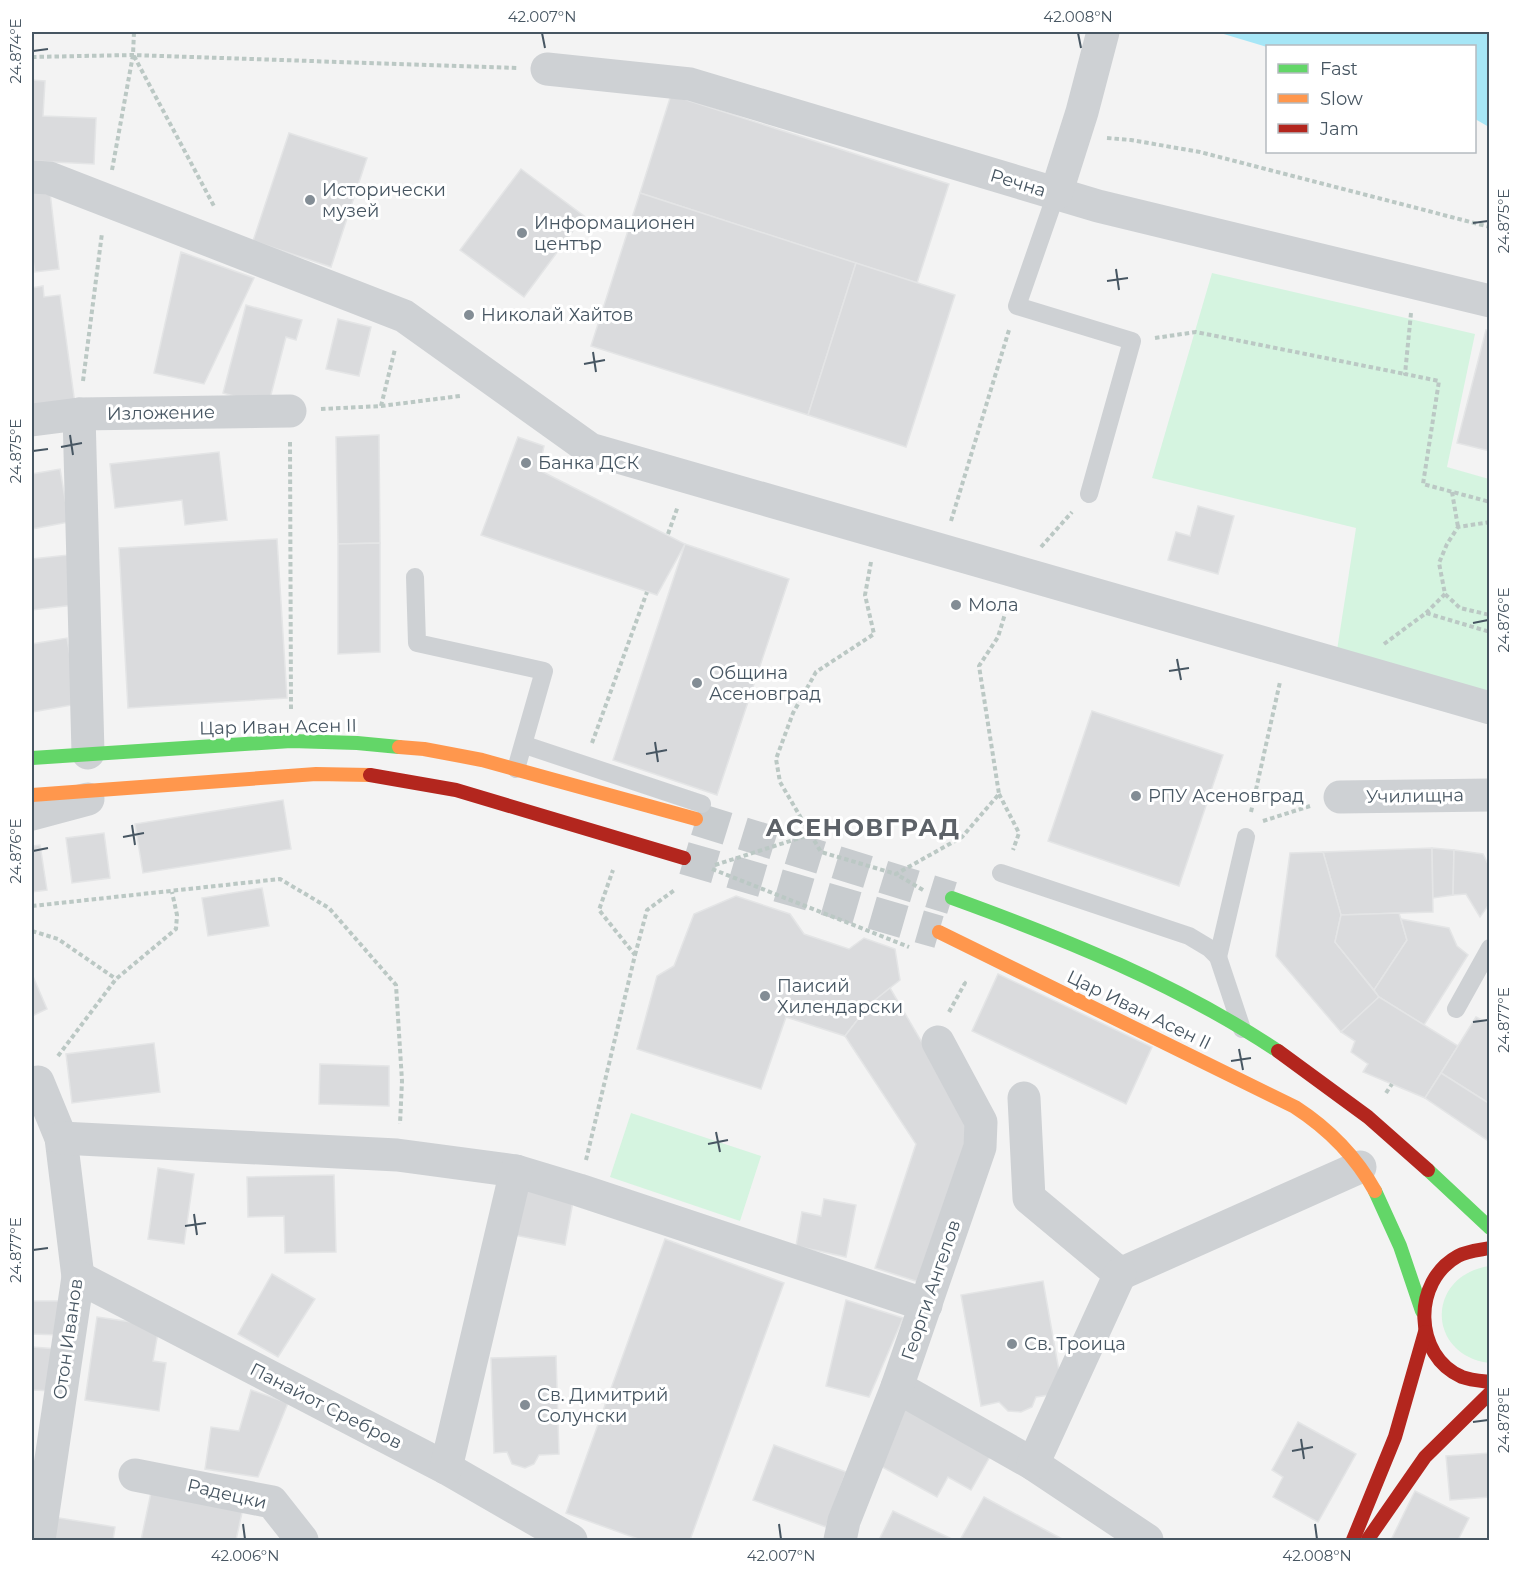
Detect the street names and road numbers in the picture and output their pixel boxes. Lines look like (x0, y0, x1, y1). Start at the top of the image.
street label: Речна (987, 164, 1049, 202)
street label: Изложение (107, 401, 215, 425)
street label: Цар Иван Асен II (199, 715, 357, 739)
street label: Училищна (1366, 784, 1464, 808)
street label: Цар Иван Асен II (1063, 966, 1215, 1054)
street label: Георги Ангелов (897, 1217, 965, 1363)
street label: Отон Иванов (49, 1277, 87, 1401)
street label: Панайот Сребров (246, 1358, 406, 1454)
street label: Радецки (185, 1474, 269, 1514)

